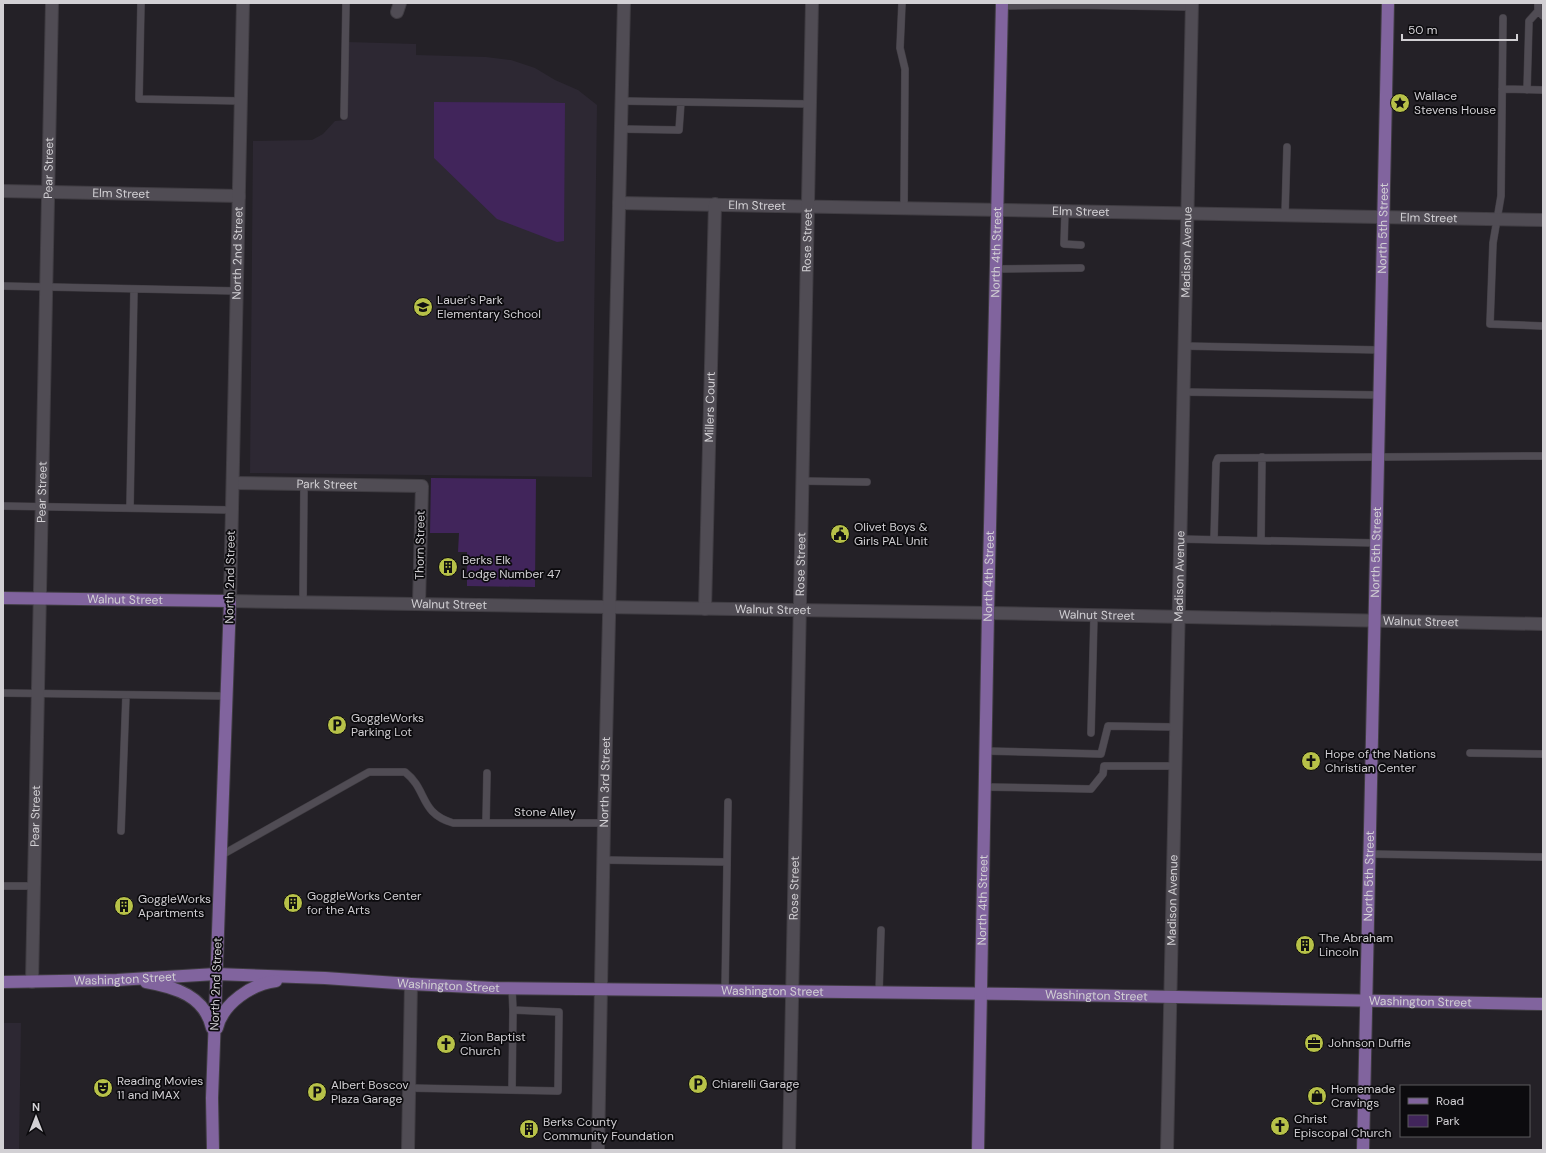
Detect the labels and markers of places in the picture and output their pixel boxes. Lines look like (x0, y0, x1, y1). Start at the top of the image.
place label: Wallace Stevens House (1414, 88, 1496, 118)
place icon: Wallace Stevens House (1389, 92, 1411, 114)
place label: Lauer's Park Elementary School (437, 292, 541, 322)
school or university icon: Lauer's Park Elementary School (412, 296, 434, 318)
place label: Olivet Boys & Girls PAL Unit (854, 519, 928, 549)
public building icon: Olivet Boys & Girls PAL Unit (829, 523, 851, 545)
place label: Berks Elk Lodge Number 47 (462, 552, 561, 582)
building icon: Berks Elk Lodge Number 47 (437, 556, 459, 578)
place label: GoggleWorks Parking Lot (351, 710, 424, 740)
parking icon: GoggleWorks Parking Lot (326, 714, 348, 736)
place label: Hope of the Nations Christian Center (1325, 746, 1436, 776)
church icon: Hope of the Nations Christian Center (1300, 750, 1322, 772)
place label: GoggleWorks Center for the Arts (307, 888, 422, 918)
place label: GoggleWorks Apartments (138, 891, 211, 921)
building icon: GoggleWorks Center for the Arts (282, 892, 304, 914)
building icon: GoggleWorks Apartments (113, 895, 135, 917)
place label: The Abraham Lincoln (1319, 930, 1393, 960)
building icon: The Abraham Lincoln (1294, 934, 1316, 956)
place label: Zion Baptist Church (460, 1029, 526, 1059)
office icon: Johnson Duffie (1303, 1032, 1325, 1054)
church icon: Zion Baptist Church (435, 1033, 457, 1055)
place label: Johnson Duffie (1328, 1035, 1411, 1051)
place label: Reading Movies 11 and IMAX (117, 1073, 203, 1103)
parking icon: Chiarelli Garage (687, 1073, 709, 1095)
place label: Chiarelli Garage (712, 1076, 799, 1092)
theatre icon: Reading Movies 11 and IMAX (92, 1077, 114, 1099)
place label: Albert Boscov Plaza Garage (331, 1077, 409, 1107)
parking icon: Albert Boscov Plaza Garage (306, 1081, 328, 1103)
place label: Homemade Cravings (1331, 1081, 1396, 1111)
shop icon: Homemade Cravings (1306, 1085, 1328, 1107)
place label: Christ Episcopal Church (1294, 1111, 1392, 1141)
place label: Berks County Community Foundation (543, 1114, 674, 1144)
church icon: Christ Episcopal Church (1269, 1115, 1291, 1137)
building icon: Berks County Community Foundation (518, 1118, 540, 1140)

